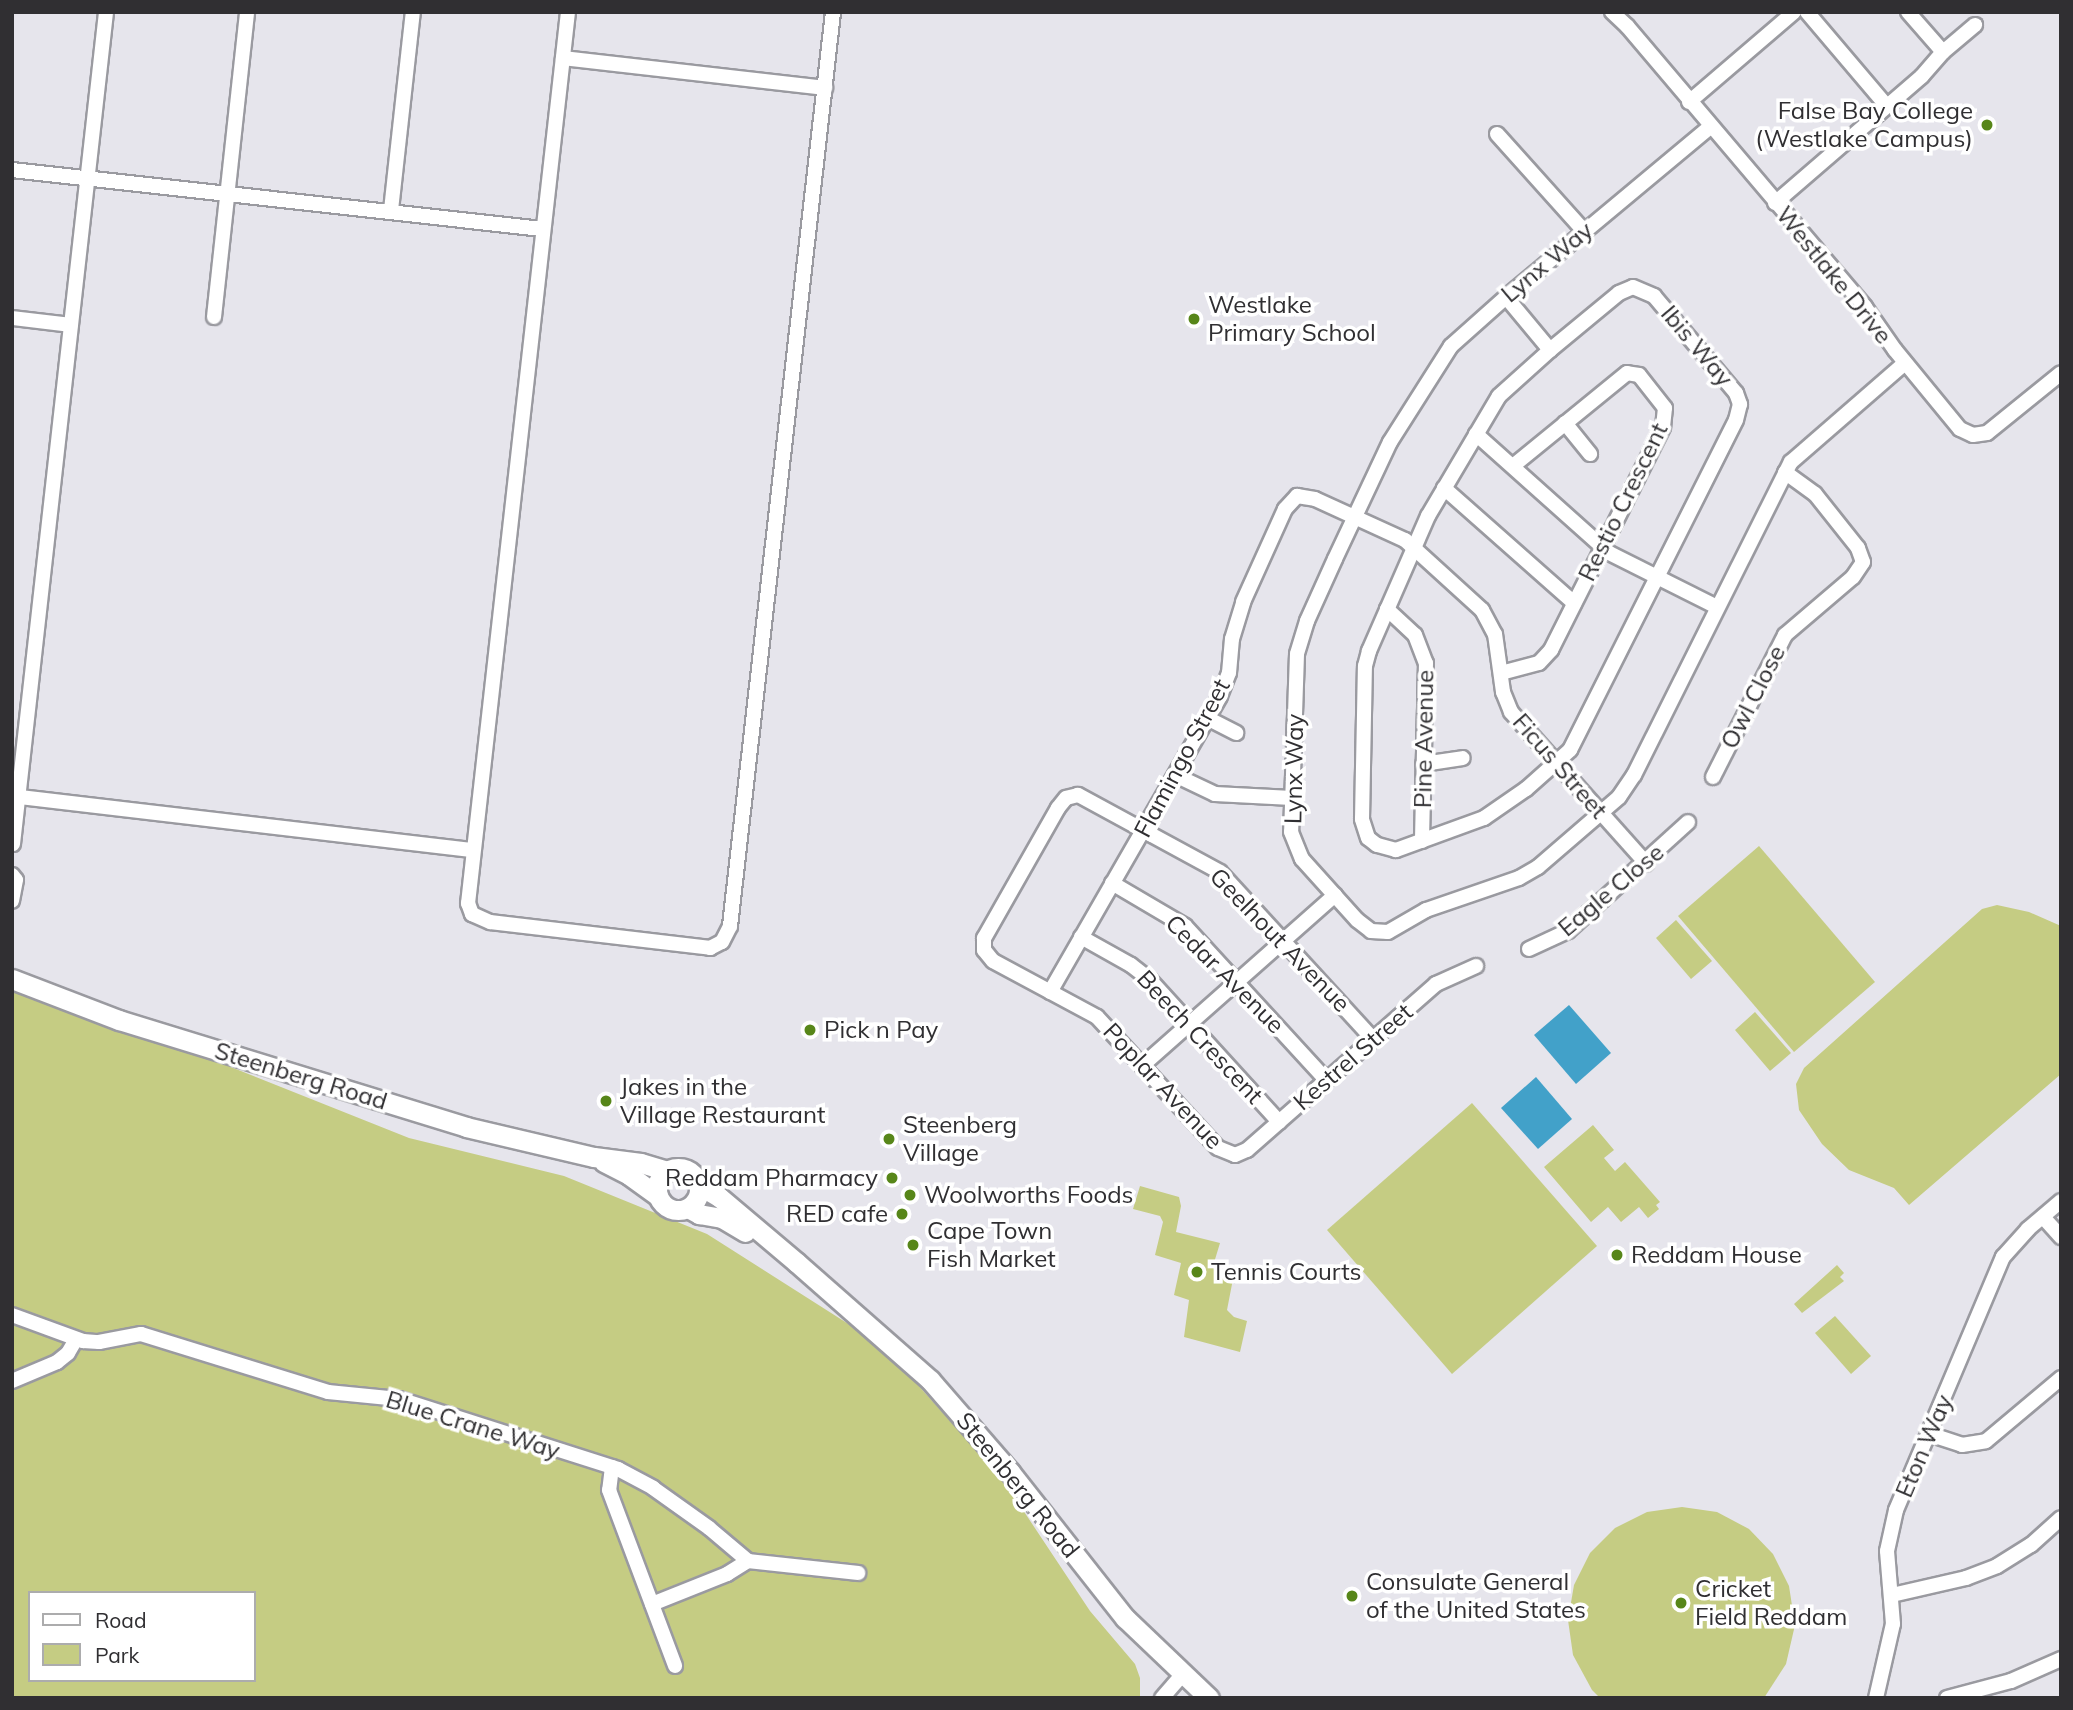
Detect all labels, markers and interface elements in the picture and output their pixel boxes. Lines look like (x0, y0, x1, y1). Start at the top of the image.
place label: False Bay College (Westlake Campus) (1755, 97, 1973, 153)
marker: False Bay College (Westlake Campus) (1979, 117, 1995, 133)
street label: Westlake Drive (1770, 201, 1898, 349)
street label: Lynx Way (1495, 216, 1599, 308)
place label: Westlake Primary School (1208, 291, 1376, 347)
street label: Ibis Way (1655, 300, 1739, 392)
marker: Westlake Primary School (1186, 311, 1202, 327)
street label: Restio Crescent (1572, 418, 1674, 586)
street label: Owl Close (1715, 640, 1791, 754)
street label: Pine Avenue (1408, 670, 1440, 808)
street label: Flamingo Street (1128, 674, 1236, 842)
street label: Ficus Street (1507, 708, 1613, 824)
street label: Lynx Way (1279, 714, 1309, 824)
street label: Eagle Close (1552, 838, 1670, 942)
street label: Geelhout Avenue (1204, 862, 1356, 1018)
street label: Cedar Avenue (1160, 909, 1290, 1039)
street label: Beech Crescent (1131, 964, 1269, 1110)
street label: Kestrel Street (1288, 998, 1418, 1116)
place label: Pick n Pay (824, 1016, 938, 1044)
street label: Poplar Avenue (1097, 1017, 1229, 1155)
marker: Pick n Pay (802, 1022, 818, 1038)
street label: Steenberg Road (211, 1036, 391, 1116)
place label: Jakes in the Village Restaurant (620, 1073, 825, 1129)
marker: Jakes in the Village Restaurant (598, 1093, 614, 1109)
place label: Steenberg Village (903, 1111, 1017, 1167)
marker: Steenberg Village (881, 1131, 897, 1147)
place label: Reddam Pharmacy (665, 1164, 878, 1192)
marker: Reddam Pharmacy (884, 1170, 900, 1186)
place label: Woolworths Foods (924, 1181, 1134, 1209)
marker: Woolworths Foods (902, 1187, 918, 1203)
place label: RED cafe (786, 1200, 888, 1228)
marker: RED cafe (894, 1206, 910, 1222)
place label: Cape Town Fish Market (927, 1217, 1056, 1273)
marker: Cape Town Fish Market (905, 1237, 921, 1253)
place label: Reddam House (1631, 1241, 1802, 1269)
marker: Reddam House (1609, 1247, 1625, 1263)
place label: Tennis Courts (1211, 1258, 1362, 1286)
marker: Tennis Courts (1189, 1264, 1205, 1280)
street label: Blue Crane Way (383, 1385, 563, 1465)
street label: Eton Way (1890, 1390, 1958, 1502)
street label: Steenberg Road (950, 1406, 1086, 1564)
place label: Consulate General of the United States (1366, 1568, 1586, 1624)
place label: Cricket Field Reddam (1695, 1575, 1847, 1631)
marker: Consulate General of the United States (1344, 1588, 1360, 1604)
legend (28, 1591, 256, 1682)
marker: Cricket Field Reddam (1673, 1595, 1689, 1611)
text: Road (95, 1607, 146, 1633)
text: Park (95, 1642, 139, 1668)

